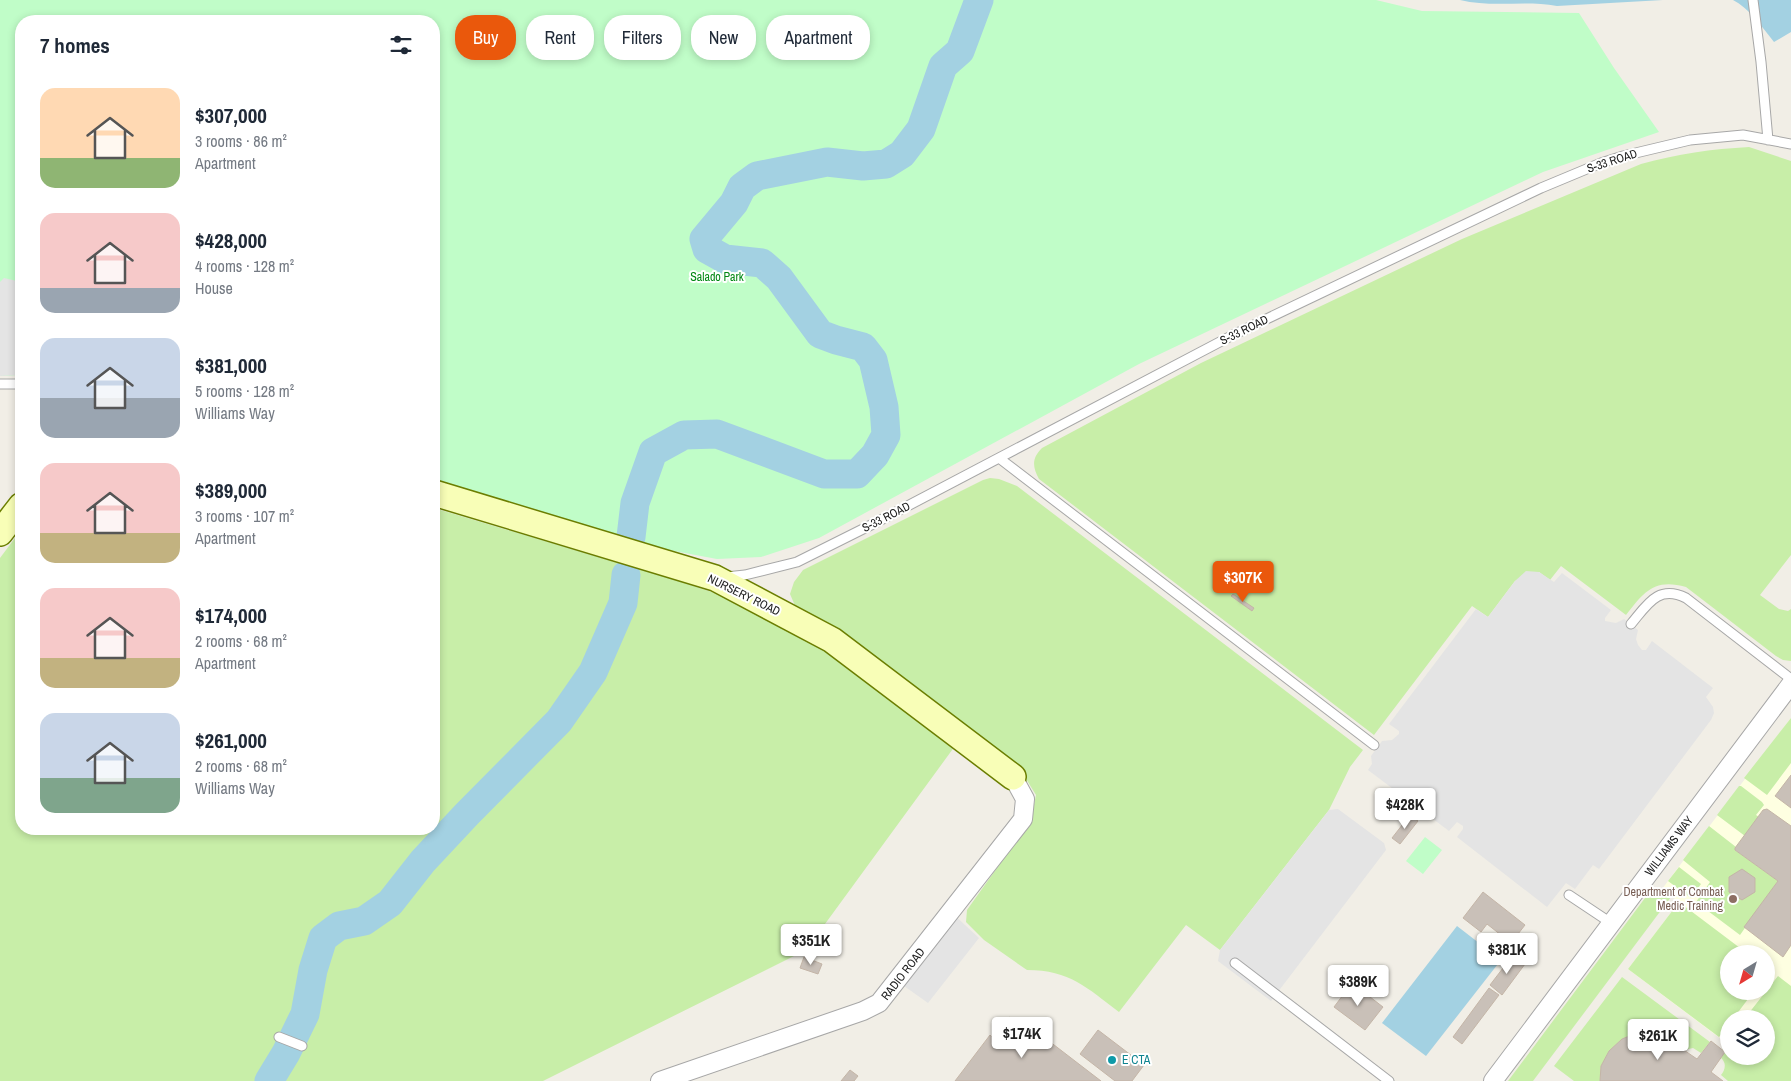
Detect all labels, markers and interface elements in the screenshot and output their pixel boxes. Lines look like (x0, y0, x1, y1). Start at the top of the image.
chip: Buy (455, 15, 516, 60)
chip: Rent (526, 15, 594, 60)
chip: Filters (604, 15, 681, 60)
chip: New (691, 15, 756, 60)
chip: Apartment (766, 15, 870, 60)
text: 7 homes (40, 31, 110, 60)
icon: filters (387, 31, 415, 59)
text: $307,000 (195, 101, 267, 130)
icon: home (80, 108, 140, 168)
text: 3 rooms · 86 m² (195, 130, 287, 152)
street label: S-33 ROAD (1585, 145, 1639, 177)
text: Apartment (195, 152, 256, 174)
text: $428,000 (195, 226, 267, 255)
icon: home (80, 233, 140, 293)
text: 4 rooms · 128 m² (195, 255, 294, 277)
park label: Salado Park (690, 269, 744, 285)
text: House (195, 277, 233, 299)
street label: S-33 ROAD (1217, 311, 1271, 349)
text: $381,000 (195, 351, 267, 380)
icon: home (80, 358, 140, 418)
text: 5 rooms · 128 m² (195, 380, 294, 402)
text: Williams Way (195, 402, 275, 424)
text: $389,000 (195, 476, 267, 505)
icon: home (80, 483, 140, 543)
street label: S-33 ROAD (859, 498, 913, 536)
text: 3 rooms · 107 m² (195, 505, 294, 527)
text: Apartment (195, 527, 256, 549)
pin: $307K (1208, 560, 1278, 603)
text: $307K (1224, 566, 1262, 588)
street label: NURSERY ROAD (705, 571, 783, 619)
text: $174,000 (195, 601, 267, 630)
icon: home (80, 608, 140, 668)
text: 2 rooms · 68 m² (195, 630, 287, 652)
text: Apartment (195, 652, 256, 674)
text: $261,000 (195, 726, 267, 755)
icon: home (80, 733, 140, 793)
text: 2 rooms · 68 m² (195, 755, 287, 777)
text: Williams Way (195, 777, 275, 799)
pin: $428K (1370, 788, 1440, 830)
text: $428K (1386, 793, 1424, 815)
street label: WILLIAMS WAY (1641, 812, 1697, 879)
place label: Department of Combat Medic Training (1623, 884, 1724, 914)
marker: Department of Combat Medic Training (1727, 893, 1739, 905)
pin: $351K (776, 924, 846, 966)
text: $351K (792, 929, 830, 951)
pin: $381K (1472, 932, 1542, 975)
text: $381K (1488, 938, 1526, 960)
street label: RADIO ROAD (878, 945, 928, 1003)
north arrow (1720, 945, 1775, 1000)
map controls (1720, 945, 1775, 1065)
pin: $389K (1323, 964, 1393, 1007)
text: $389K (1339, 970, 1377, 992)
button: layers (1720, 1010, 1775, 1065)
pin: $174K (987, 1016, 1057, 1059)
pin: $261K (1623, 1018, 1693, 1061)
text: $174K (1003, 1022, 1041, 1044)
text: $261K (1639, 1024, 1677, 1046)
place label: E CTA (1122, 1052, 1151, 1068)
marker: E CTA (1106, 1054, 1118, 1066)

